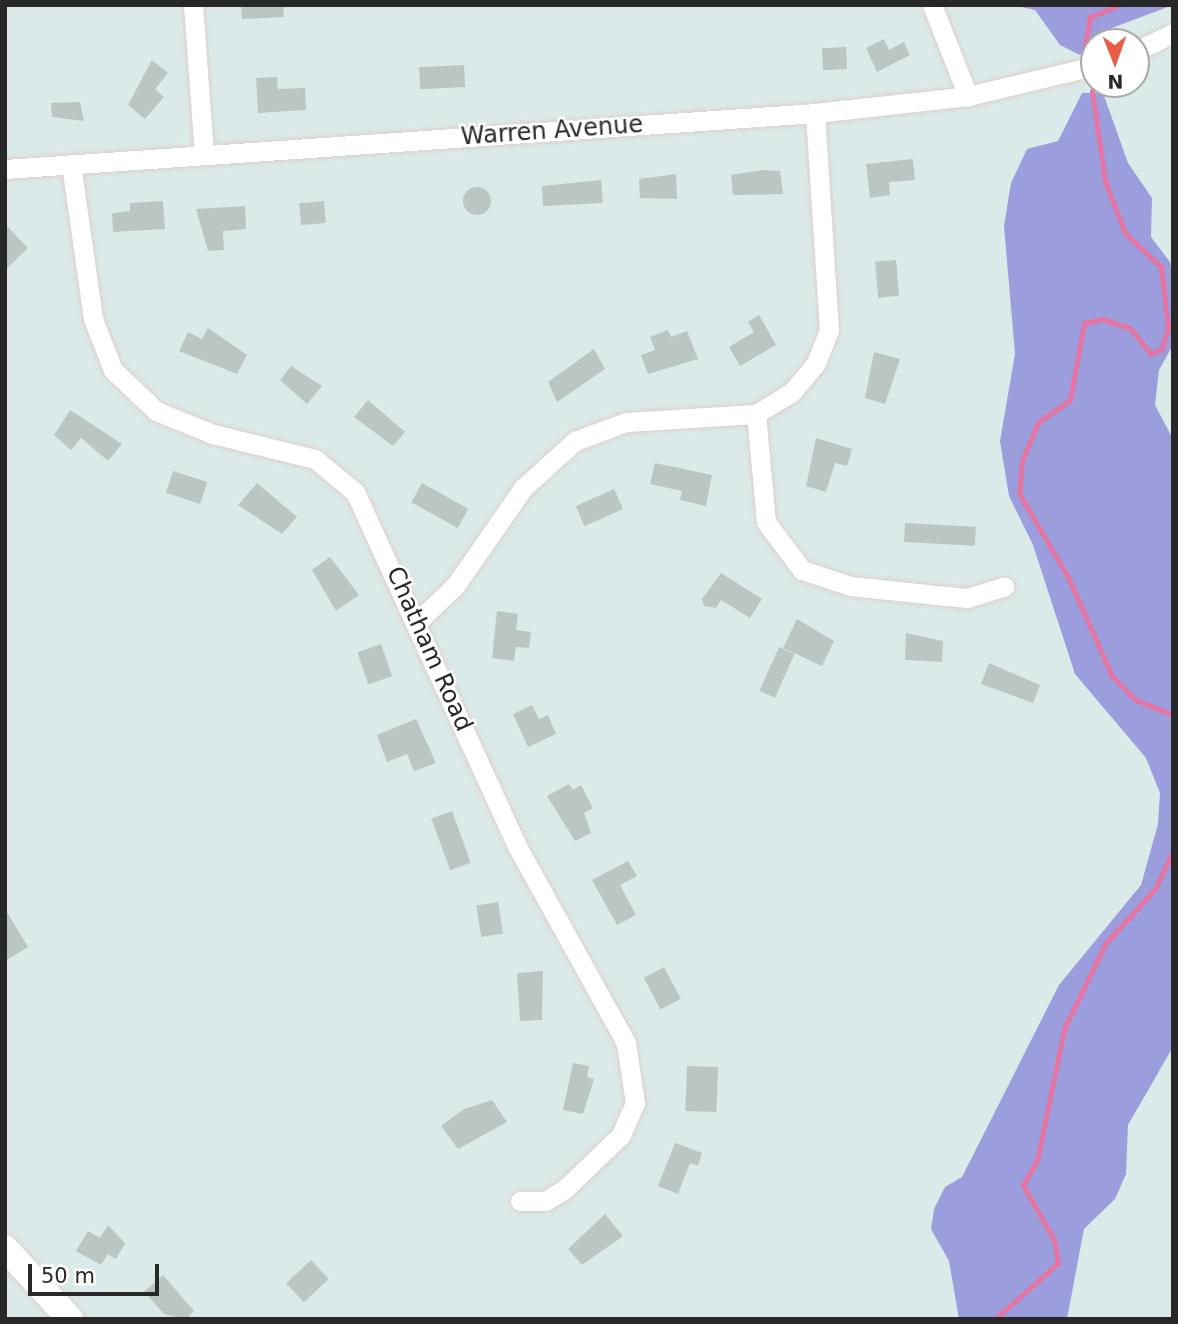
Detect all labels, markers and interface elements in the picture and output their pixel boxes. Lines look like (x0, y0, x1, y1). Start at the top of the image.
north arrow (1080, 28, 1150, 98)
text: N (1107, 71, 1123, 93)
street label: Warren Avenue (460, 110, 644, 152)
street label: Chatham Road (380, 562, 478, 736)
scale bar (32, 1250, 163, 1294)
text: 50 m (41, 1264, 95, 1288)

